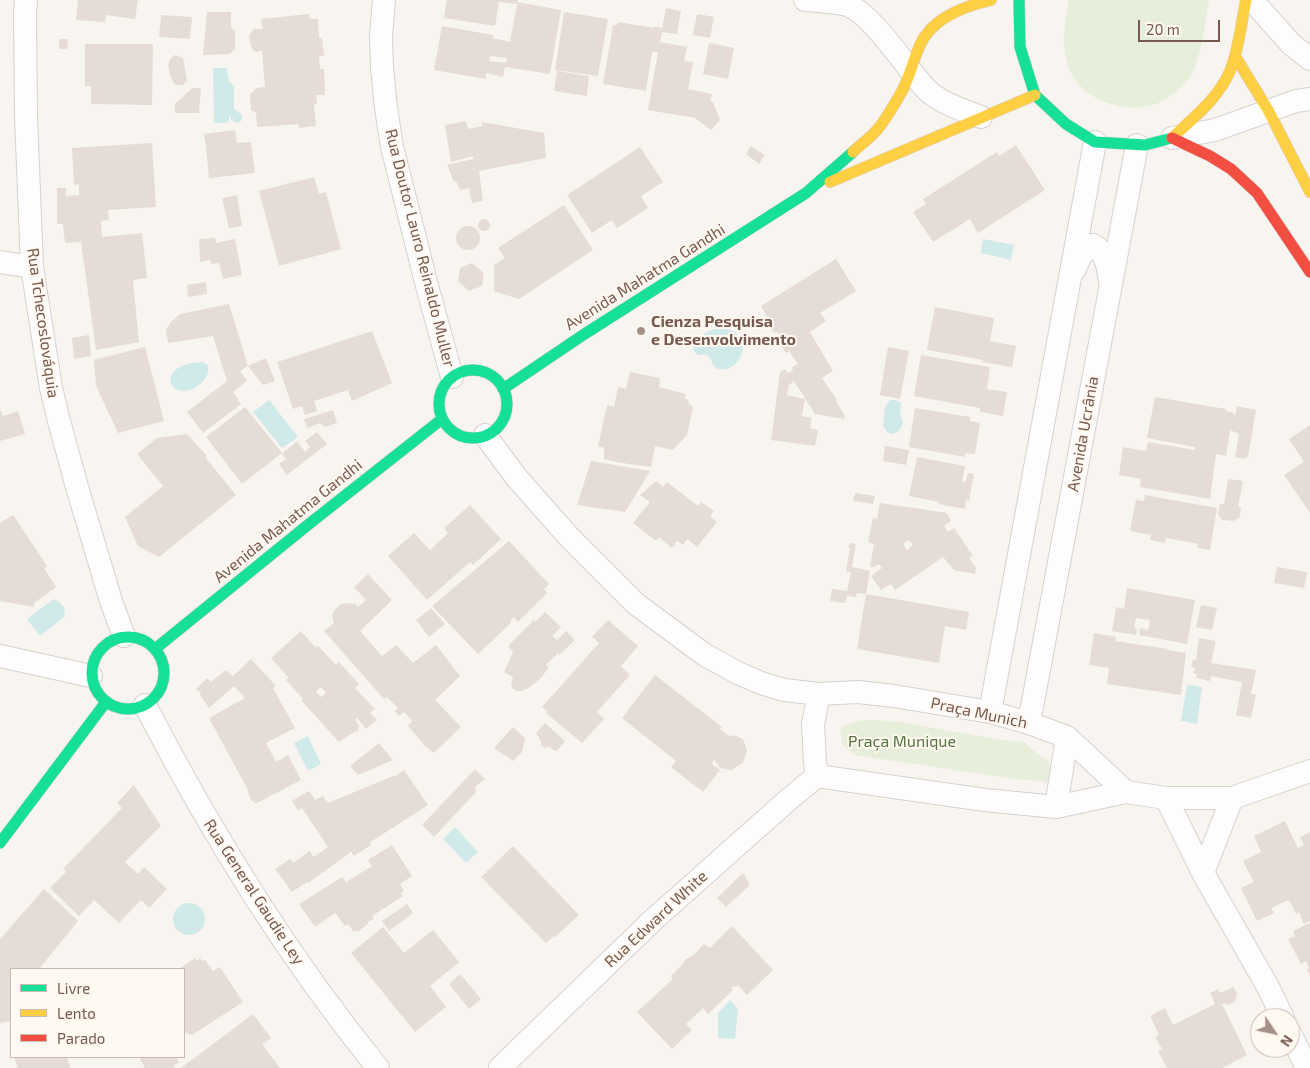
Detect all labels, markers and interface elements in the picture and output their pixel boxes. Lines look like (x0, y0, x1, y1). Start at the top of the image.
scale bar (1140, 10, 1222, 42)
text: 20 m (1146, 20, 1180, 38)
street label: Rua Doutor Lauro Reinaldo Muller (381, 127, 459, 369)
street label: Avenida Mahatma Gandhi (561, 220, 729, 334)
street label: Rua Tchecoslováquia (23, 247, 63, 399)
place label: Cienza Pesquisa e Desenvolvimento (651, 312, 796, 350)
marker: Cienza Pesquisa e Desenvolvimento (635, 325, 647, 337)
street label: Avenida Ucrânia (1063, 375, 1103, 493)
street label: Avenida Mahatma Gandhi (210, 455, 366, 587)
street label: Praça Munich (929, 693, 1029, 733)
park label: Praça Munique (848, 732, 956, 752)
street label: Rua General Gaudie Ley (200, 816, 308, 968)
street label: Rua Edward White (601, 866, 711, 972)
legend (10, 968, 185, 1058)
text: Livre (57, 979, 90, 997)
text: Lento (57, 1004, 96, 1022)
north arrow (1250, 1008, 1300, 1058)
text: Parado (57, 1029, 105, 1047)
text: N (1277, 1032, 1297, 1050)

